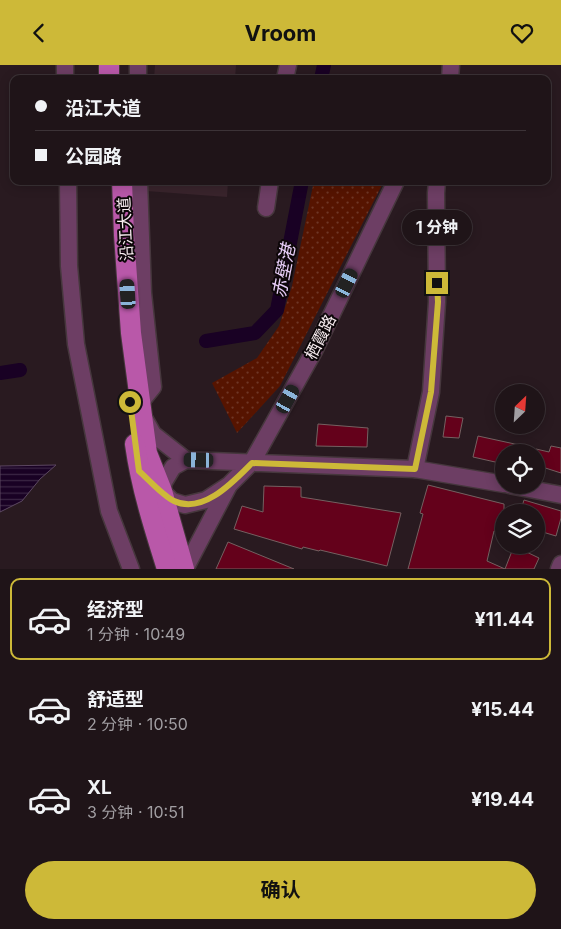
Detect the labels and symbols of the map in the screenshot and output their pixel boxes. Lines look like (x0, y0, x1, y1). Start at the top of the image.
street label: 沿江大道 (113, 197, 137, 261)
callout: 1 分钟 (402, 211, 472, 245)
water label: 赤壁港 (268, 239, 300, 299)
car (333, 266, 360, 300)
route end (426, 272, 448, 294)
car (119, 279, 136, 309)
street label: 栖霞路 (300, 311, 340, 363)
car (274, 382, 301, 416)
north arrow (495, 384, 545, 434)
route start (119, 391, 141, 413)
car (183, 452, 214, 468)

